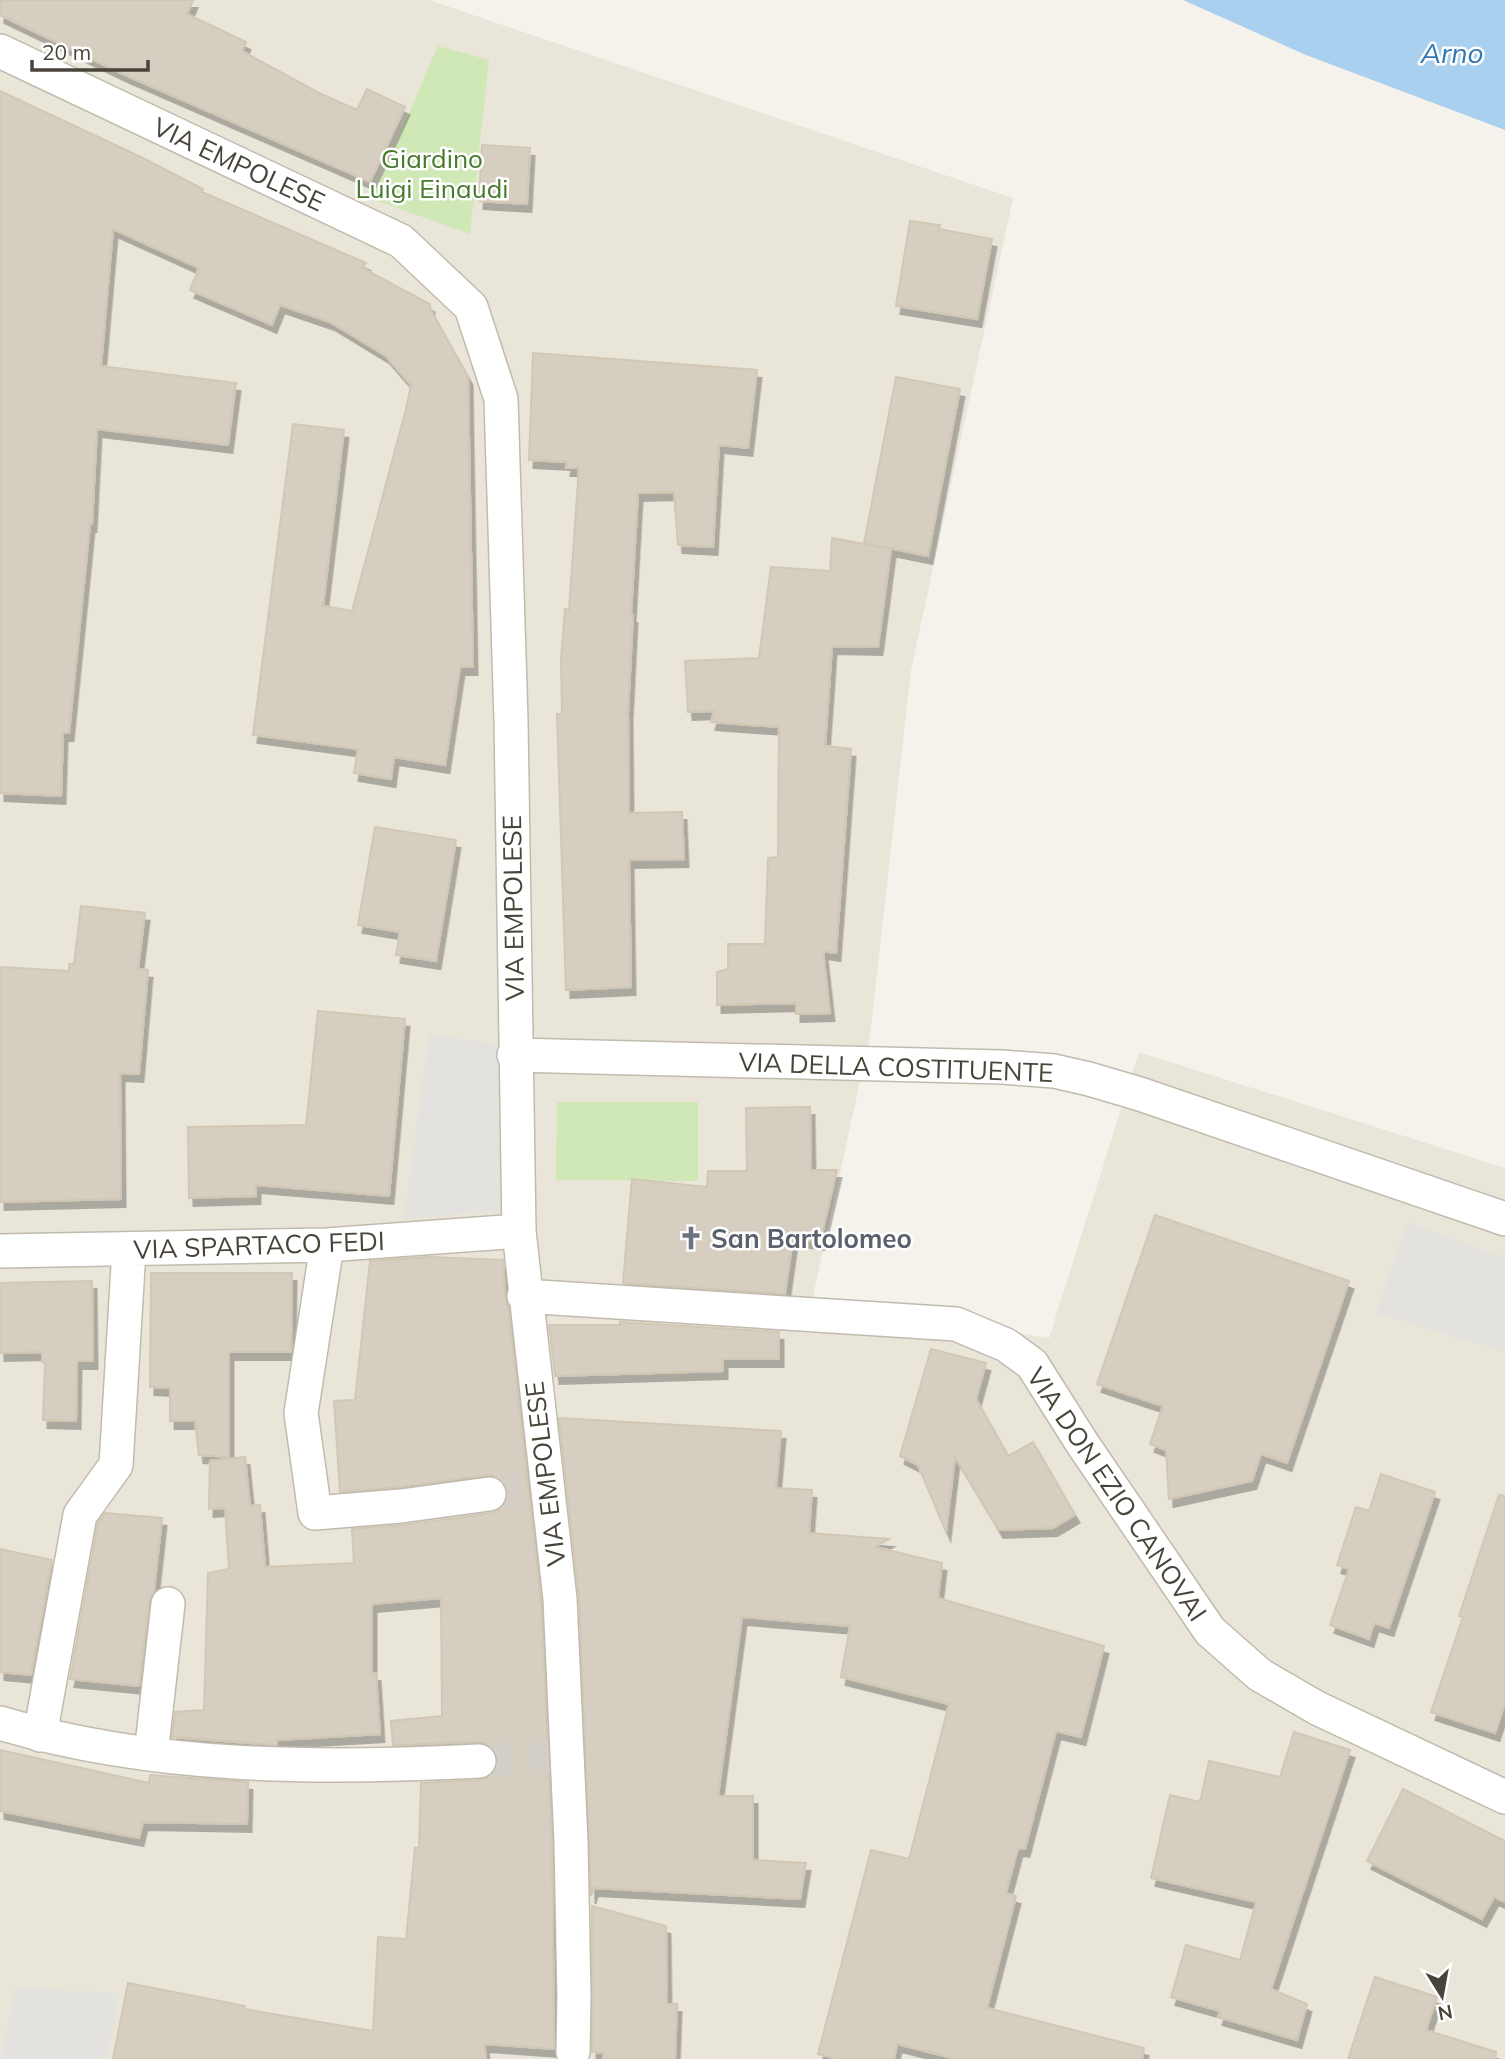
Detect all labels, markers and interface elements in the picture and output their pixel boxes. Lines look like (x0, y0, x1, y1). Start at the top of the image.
scale bar (32, 28, 147, 72)
water label: Arno (1419, 35, 1484, 70)
text: 20 m (42, 39, 91, 65)
street label: VIA EMPOLESE (148, 110, 330, 218)
park label: Giardino Luigi Einaudi (356, 142, 508, 205)
street label: VIA EMPOLESE (495, 815, 531, 1001)
street label: VIA DELLA COSTITUENTE (738, 1045, 1054, 1089)
place label: San Bartolomeo (711, 1222, 912, 1255)
street label: VIA SPARTACO FEDI (133, 1224, 385, 1266)
church icon: San Bartolomeo (677, 1224, 705, 1252)
street label: VIA DON EZIO CANOVAI (1020, 1361, 1214, 1627)
street label: VIA EMPOLESE (517, 1380, 573, 1568)
north arrow (1407, 1961, 1477, 2031)
text: N (1436, 2000, 1455, 2026)

